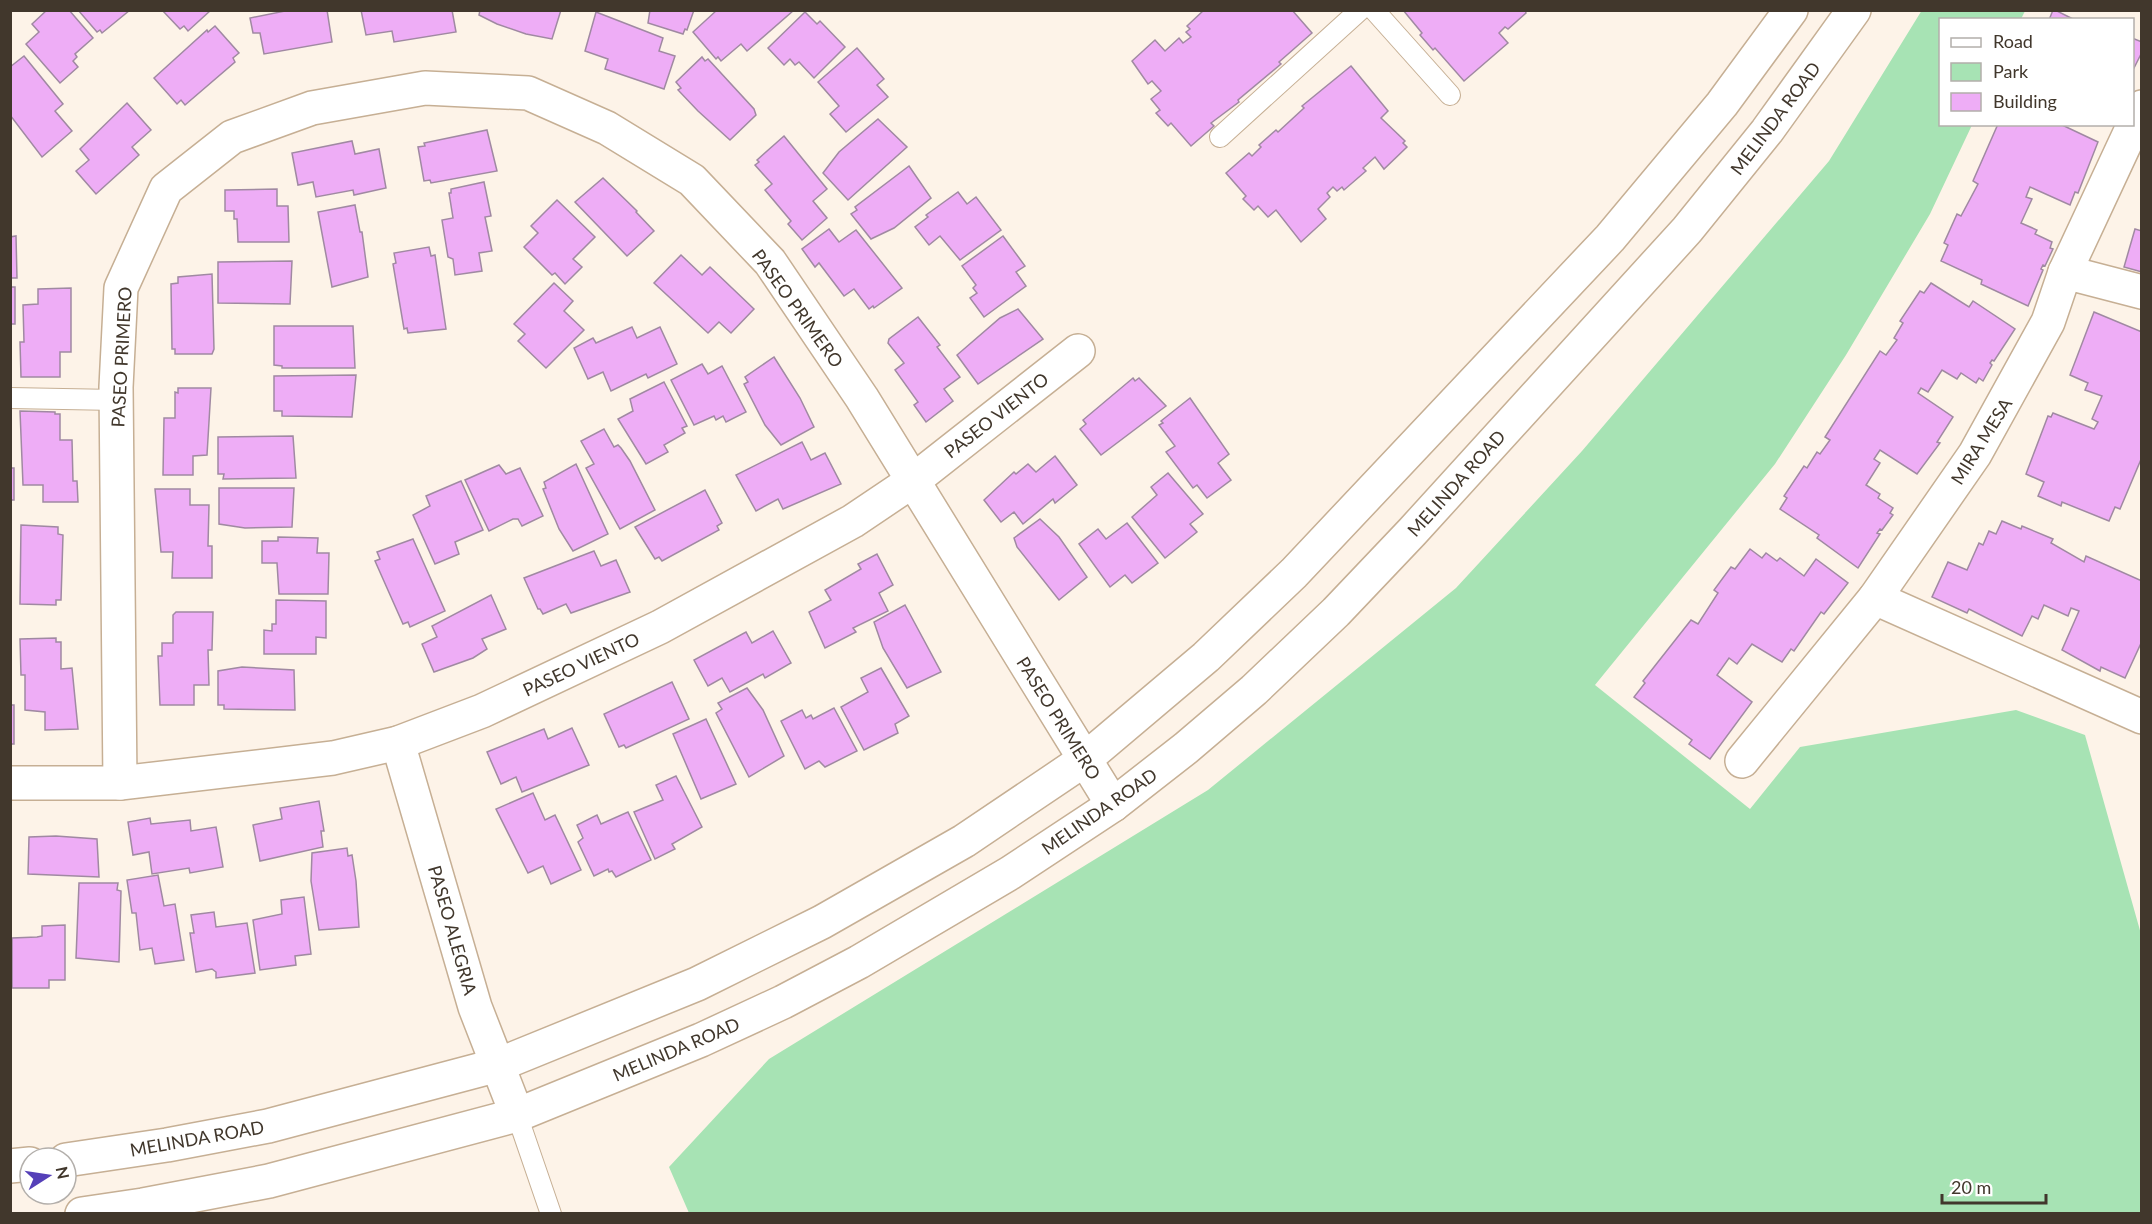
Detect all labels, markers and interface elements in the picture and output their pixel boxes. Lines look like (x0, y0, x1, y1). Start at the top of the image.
legend (1939, 18, 2134, 126)
text: Road (1993, 30, 2033, 52)
street label: MELINDA ROAD (1725, 57, 1825, 179)
text: Park (1993, 60, 2029, 82)
text: Building (1993, 90, 2057, 112)
street label: PASEO PRIMERO (748, 245, 848, 371)
street label: PASEO PRIMERO (106, 286, 136, 428)
street label: PASEO VIENTO (940, 367, 1052, 463)
street label: MIRA MESA (1946, 393, 2017, 488)
street label: MELINDA ROAD (1402, 425, 1510, 541)
street label: PASEO VIENTO (519, 627, 643, 701)
street label: PASEO PRIMERO (1012, 652, 1106, 784)
street label: MELINDA ROAD (1037, 763, 1161, 859)
street label: PASEO ALEGRIA (424, 863, 482, 998)
street label: MELINDA ROAD (609, 1012, 743, 1086)
street label: MELINDA ROAD (128, 1115, 266, 1161)
north arrow (18, 1146, 78, 1206)
text: N (53, 1165, 74, 1181)
scale bar (1942, 1167, 2046, 1205)
text: 20 m (1951, 1176, 1991, 1198)

